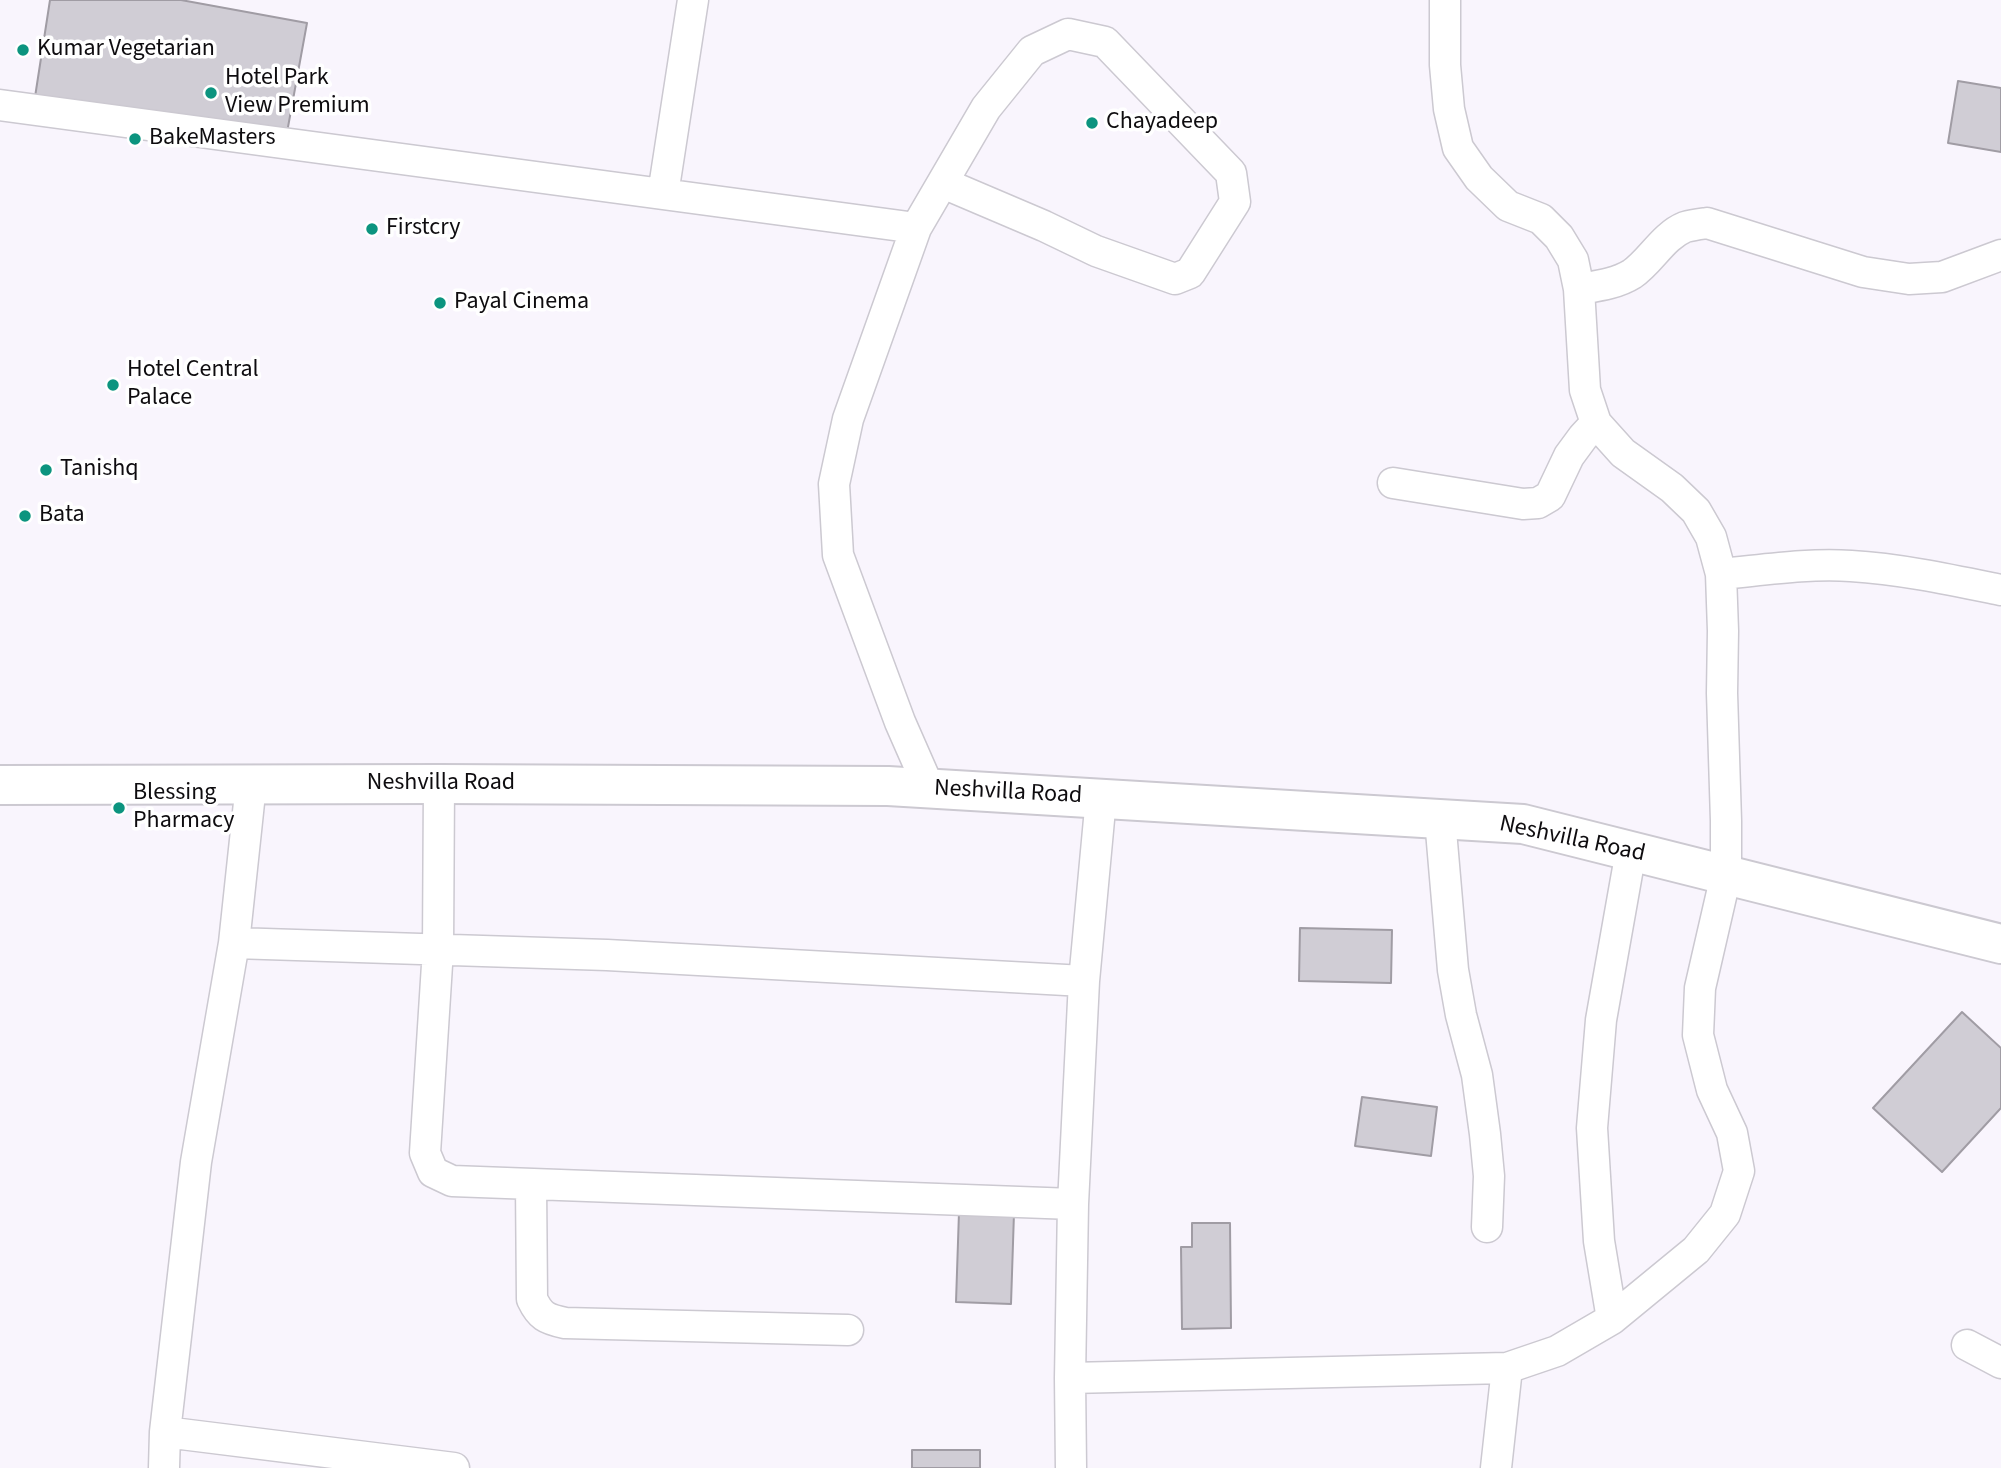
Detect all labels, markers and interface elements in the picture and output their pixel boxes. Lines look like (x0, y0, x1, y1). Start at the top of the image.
place label: Kumar Vegetarian (37, 36, 215, 64)
marker: Kumar Vegetarian (15, 42, 31, 58)
place label: Hotel Park View Premium (225, 65, 370, 121)
marker: Hotel Park View Premium (203, 85, 219, 101)
place label: Chayadeep (1106, 109, 1218, 137)
marker: Chayadeep (1084, 115, 1100, 131)
place label: BakeMasters (149, 125, 276, 153)
marker: BakeMasters (127, 131, 143, 147)
place label: Firstcry (386, 215, 460, 243)
marker: Firstcry (364, 221, 380, 237)
place label: Payal Cinema (454, 289, 589, 317)
marker: Payal Cinema (432, 295, 448, 311)
place label: Hotel Central Palace (127, 357, 259, 413)
marker: Hotel Central Palace (105, 377, 121, 393)
place label: Tanishq (60, 456, 139, 484)
marker: Tanishq (38, 462, 54, 478)
place label: Bata (39, 502, 85, 530)
marker: Bata (17, 508, 33, 524)
street label: Neshvilla Road (367, 770, 515, 798)
street label: Neshvilla Road (933, 775, 1083, 811)
place label: Blessing Pharmacy (133, 780, 234, 836)
marker: Blessing Pharmacy (111, 800, 127, 816)
street label: Neshvilla Road (1496, 810, 1648, 870)

